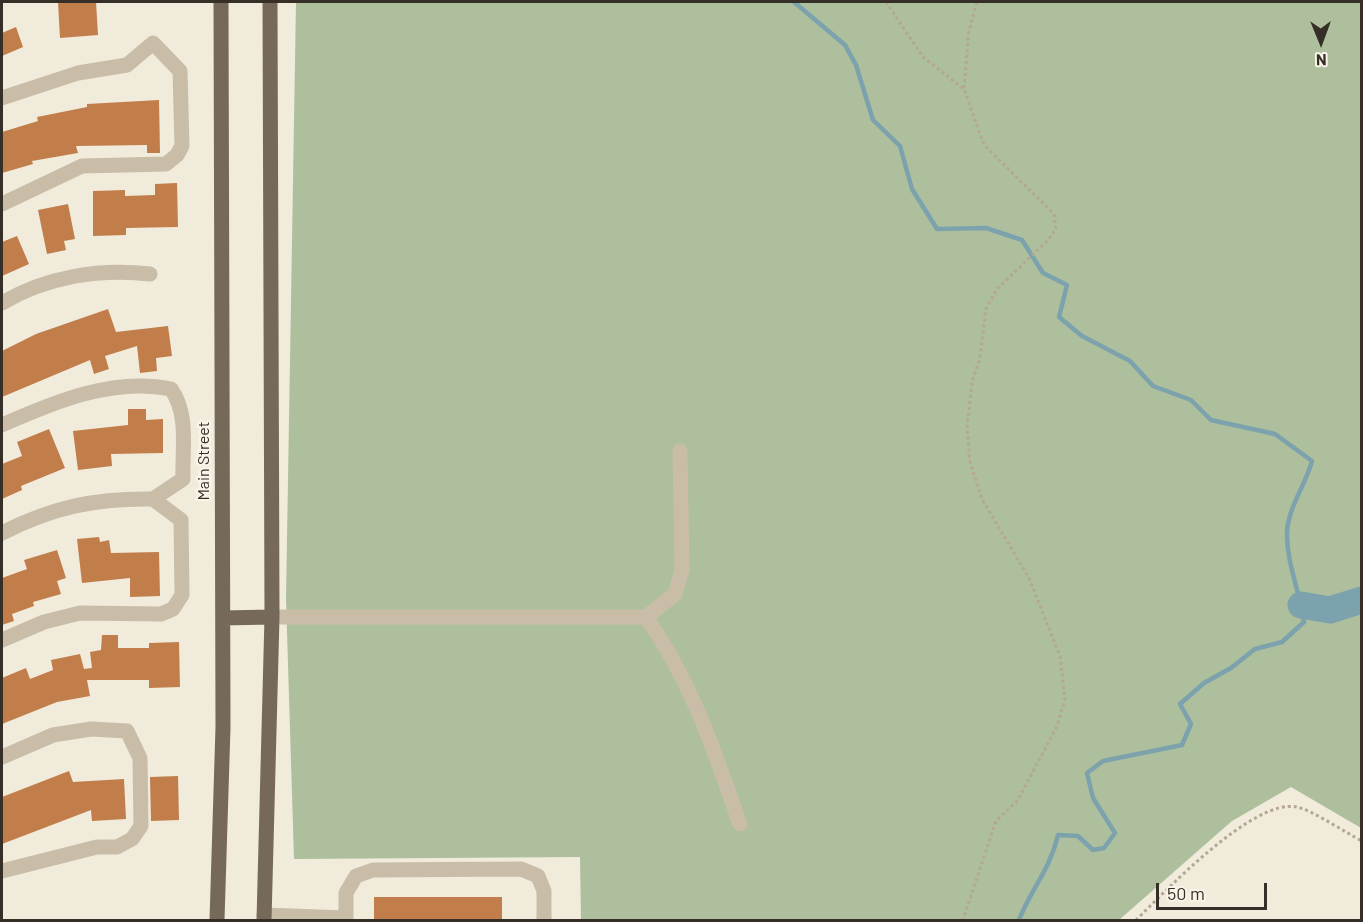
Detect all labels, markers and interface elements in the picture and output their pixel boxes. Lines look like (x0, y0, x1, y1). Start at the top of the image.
north arrow (1291, 12, 1351, 72)
text: N (1316, 51, 1327, 70)
street label: Main Street (194, 421, 214, 501)
scale bar (1159, 871, 1270, 909)
text: 50 m (1167, 882, 1205, 904)

